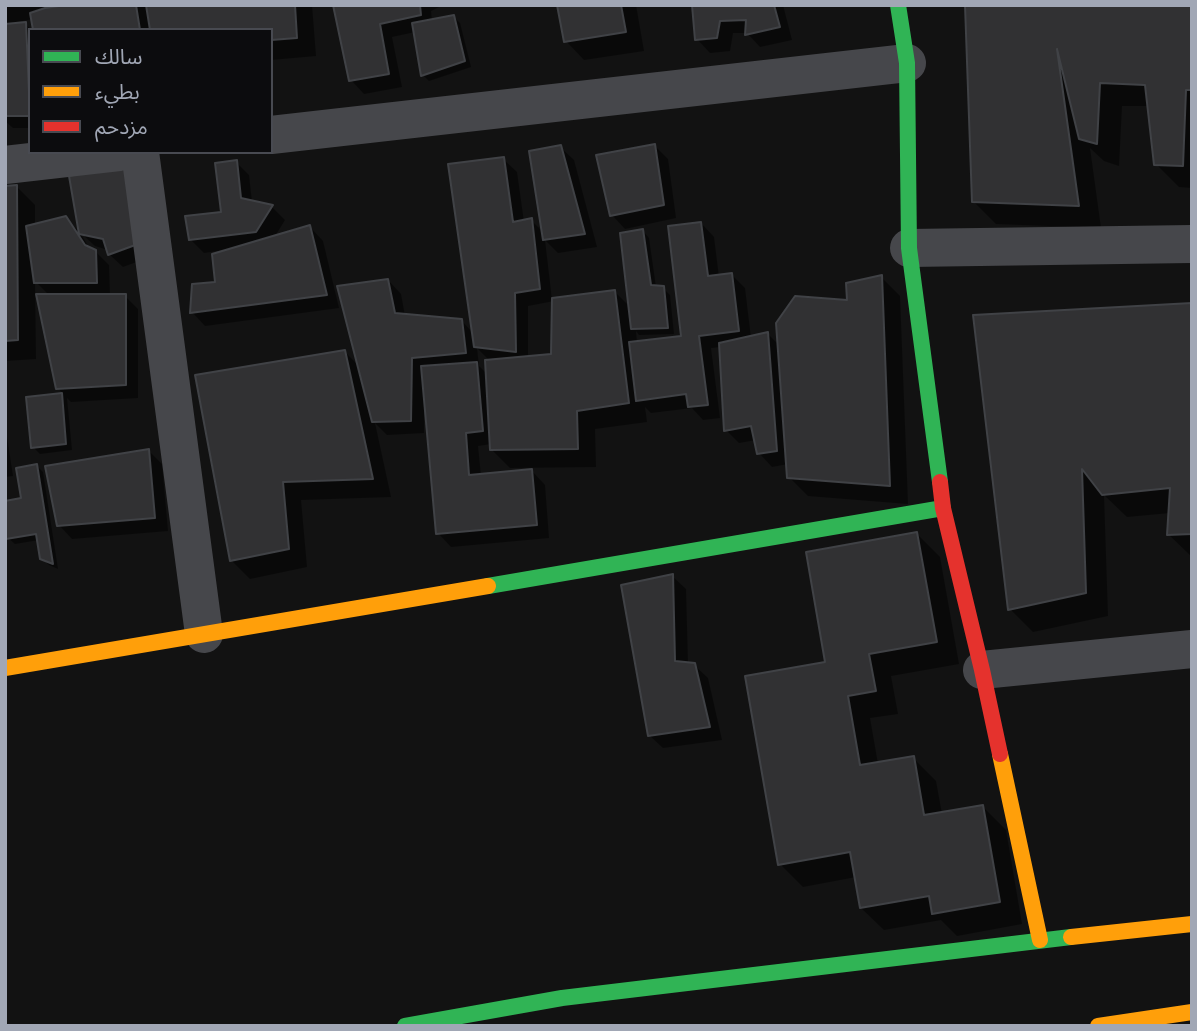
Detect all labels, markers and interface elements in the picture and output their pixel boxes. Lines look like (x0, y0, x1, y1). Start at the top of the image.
legend (28, 28, 273, 154)
text: سالك (95, 44, 142, 68)
text: بطيء (95, 79, 140, 103)
text: مزدحم (95, 114, 148, 138)

